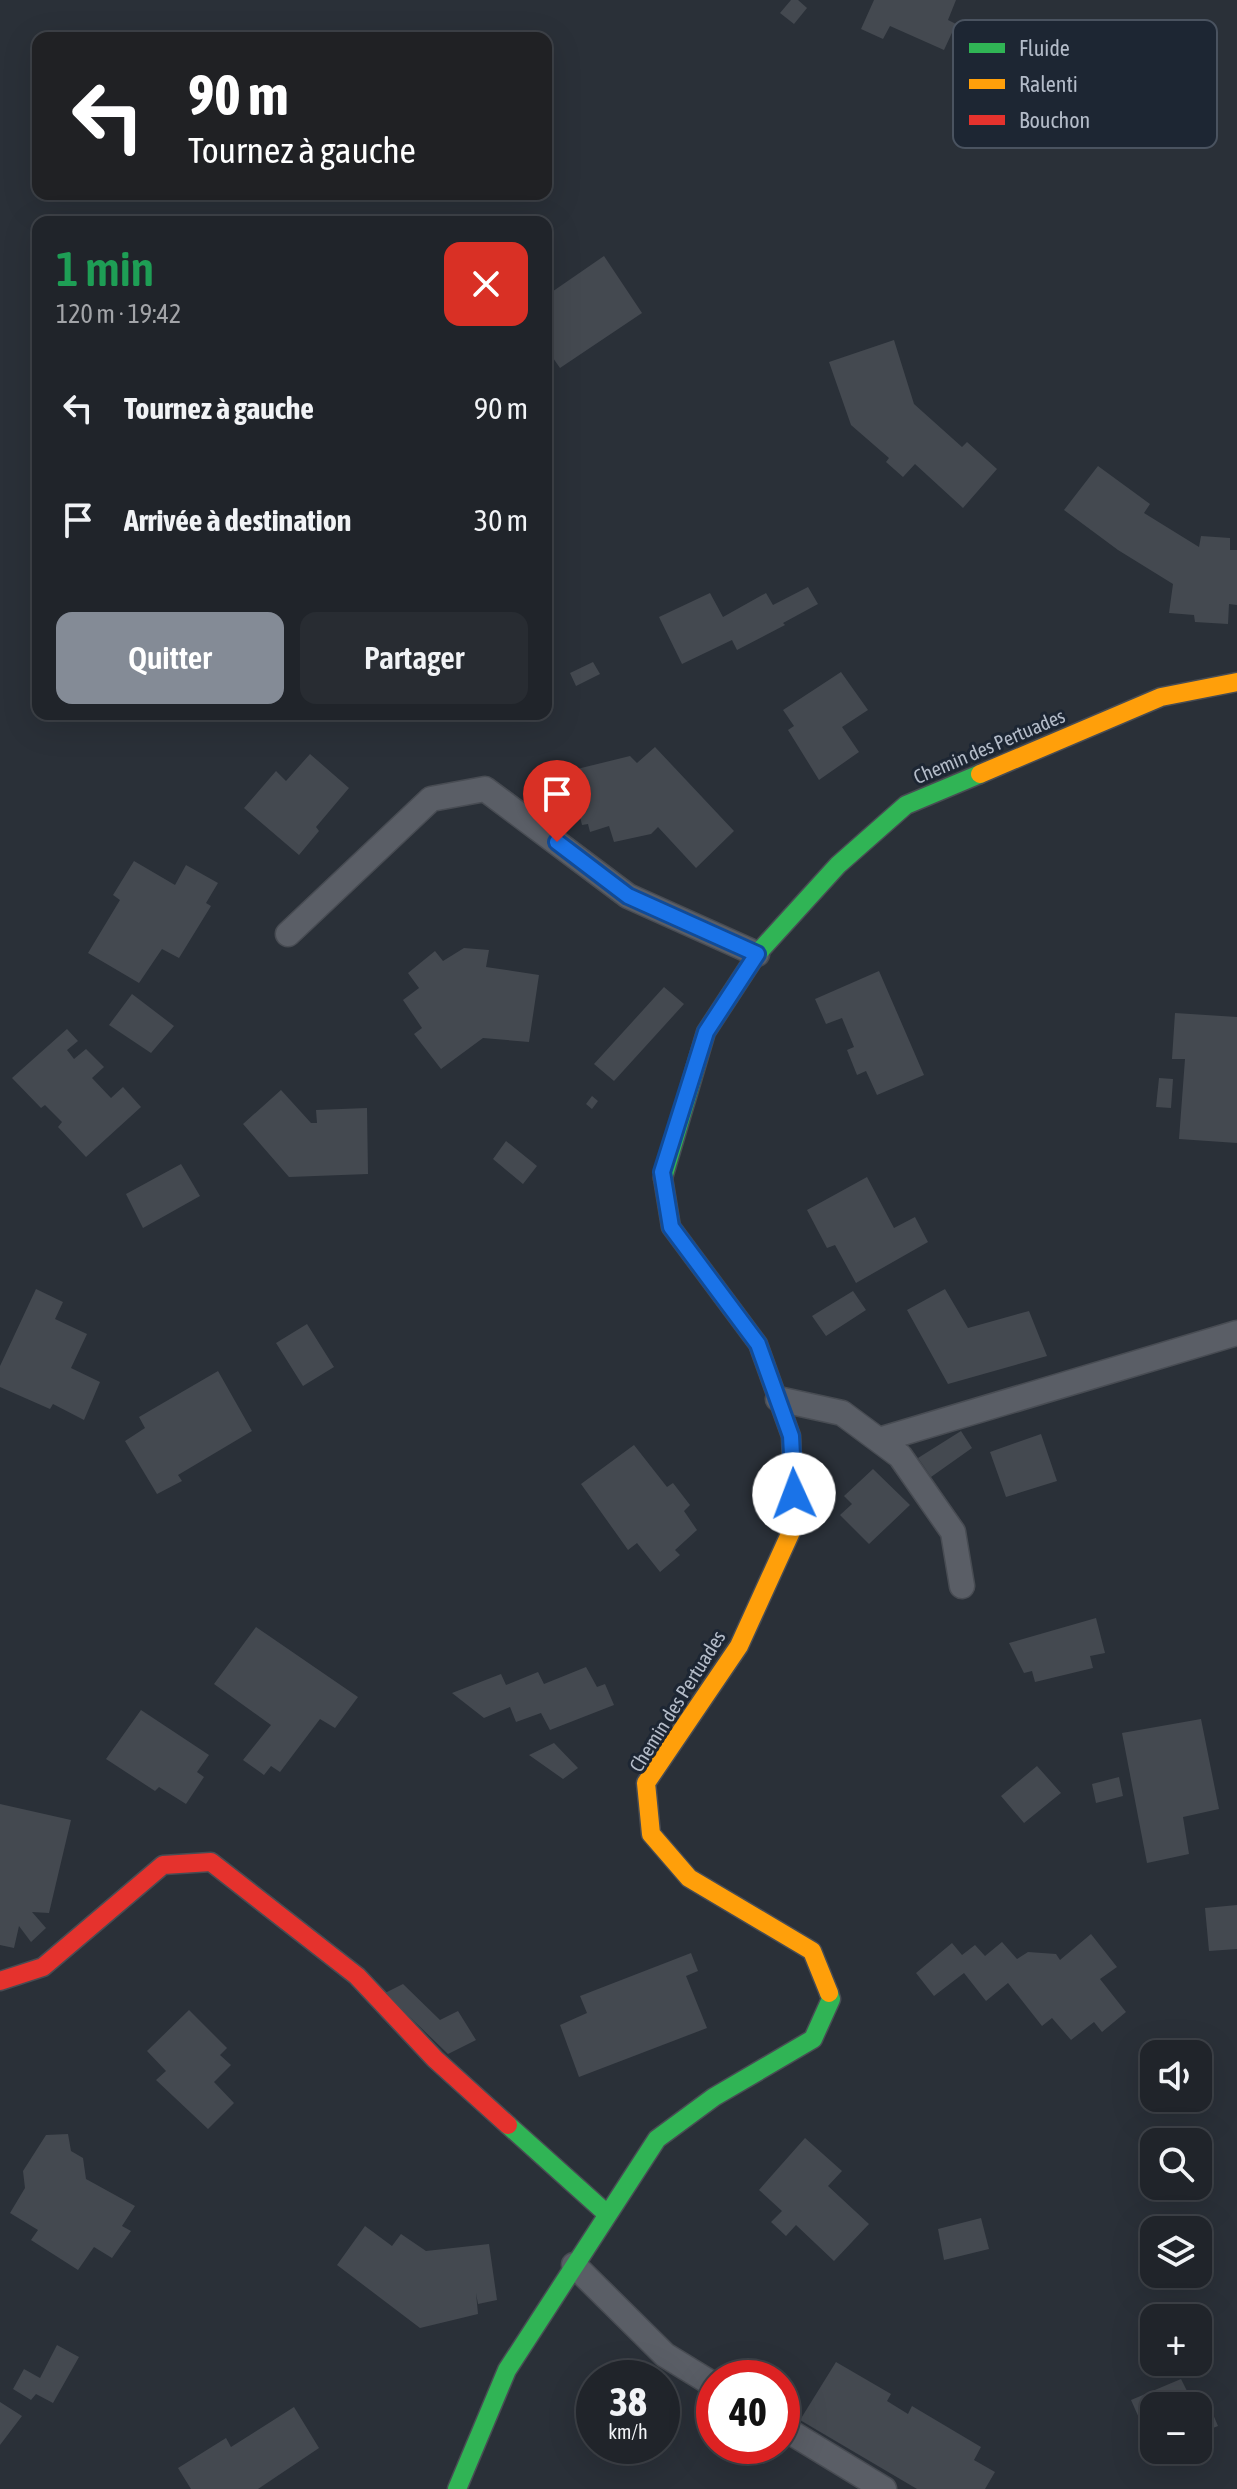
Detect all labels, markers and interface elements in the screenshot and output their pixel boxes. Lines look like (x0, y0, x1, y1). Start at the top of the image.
legend (953, 20, 1217, 148)
text: Fluide (1019, 35, 1070, 61)
text: 90 m (188, 63, 289, 127)
icon: left (56, 64, 160, 168)
text: Ralenti (1019, 71, 1078, 97)
text: Bouchon (1019, 107, 1090, 133)
text: Tournez à gauche (188, 129, 416, 171)
text: 1 min (56, 241, 154, 296)
button: close (444, 242, 528, 326)
text: 120 m · 19:42 (56, 299, 181, 329)
icon: left (56, 386, 100, 430)
text: Tournez à gauche (124, 391, 314, 425)
text: 90 m (474, 391, 528, 425)
icon: arrive (56, 498, 100, 542)
text: Arrivée à destination (124, 503, 351, 537)
text: 30 m (474, 503, 528, 537)
button: Quitter (56, 612, 284, 704)
button: Partager (300, 612, 528, 704)
street label: Chemin des Pertuades (910, 704, 1068, 788)
pin (523, 760, 591, 842)
icon: arrive (535, 772, 579, 816)
position arrow (752, 1452, 836, 1536)
street label: Chemin des Pertuades (624, 1626, 730, 1776)
map controls (1140, 2040, 1212, 2464)
button: sound (1140, 2040, 1212, 2112)
button: search (1140, 2128, 1212, 2200)
button: layers (1140, 2216, 1212, 2288)
button: + (1140, 2304, 1212, 2376)
speed limit sign: 40 (696, 2360, 800, 2464)
text: 38 (609, 2379, 647, 2424)
button: − (1140, 2392, 1212, 2464)
text: km/h (608, 2420, 648, 2443)

